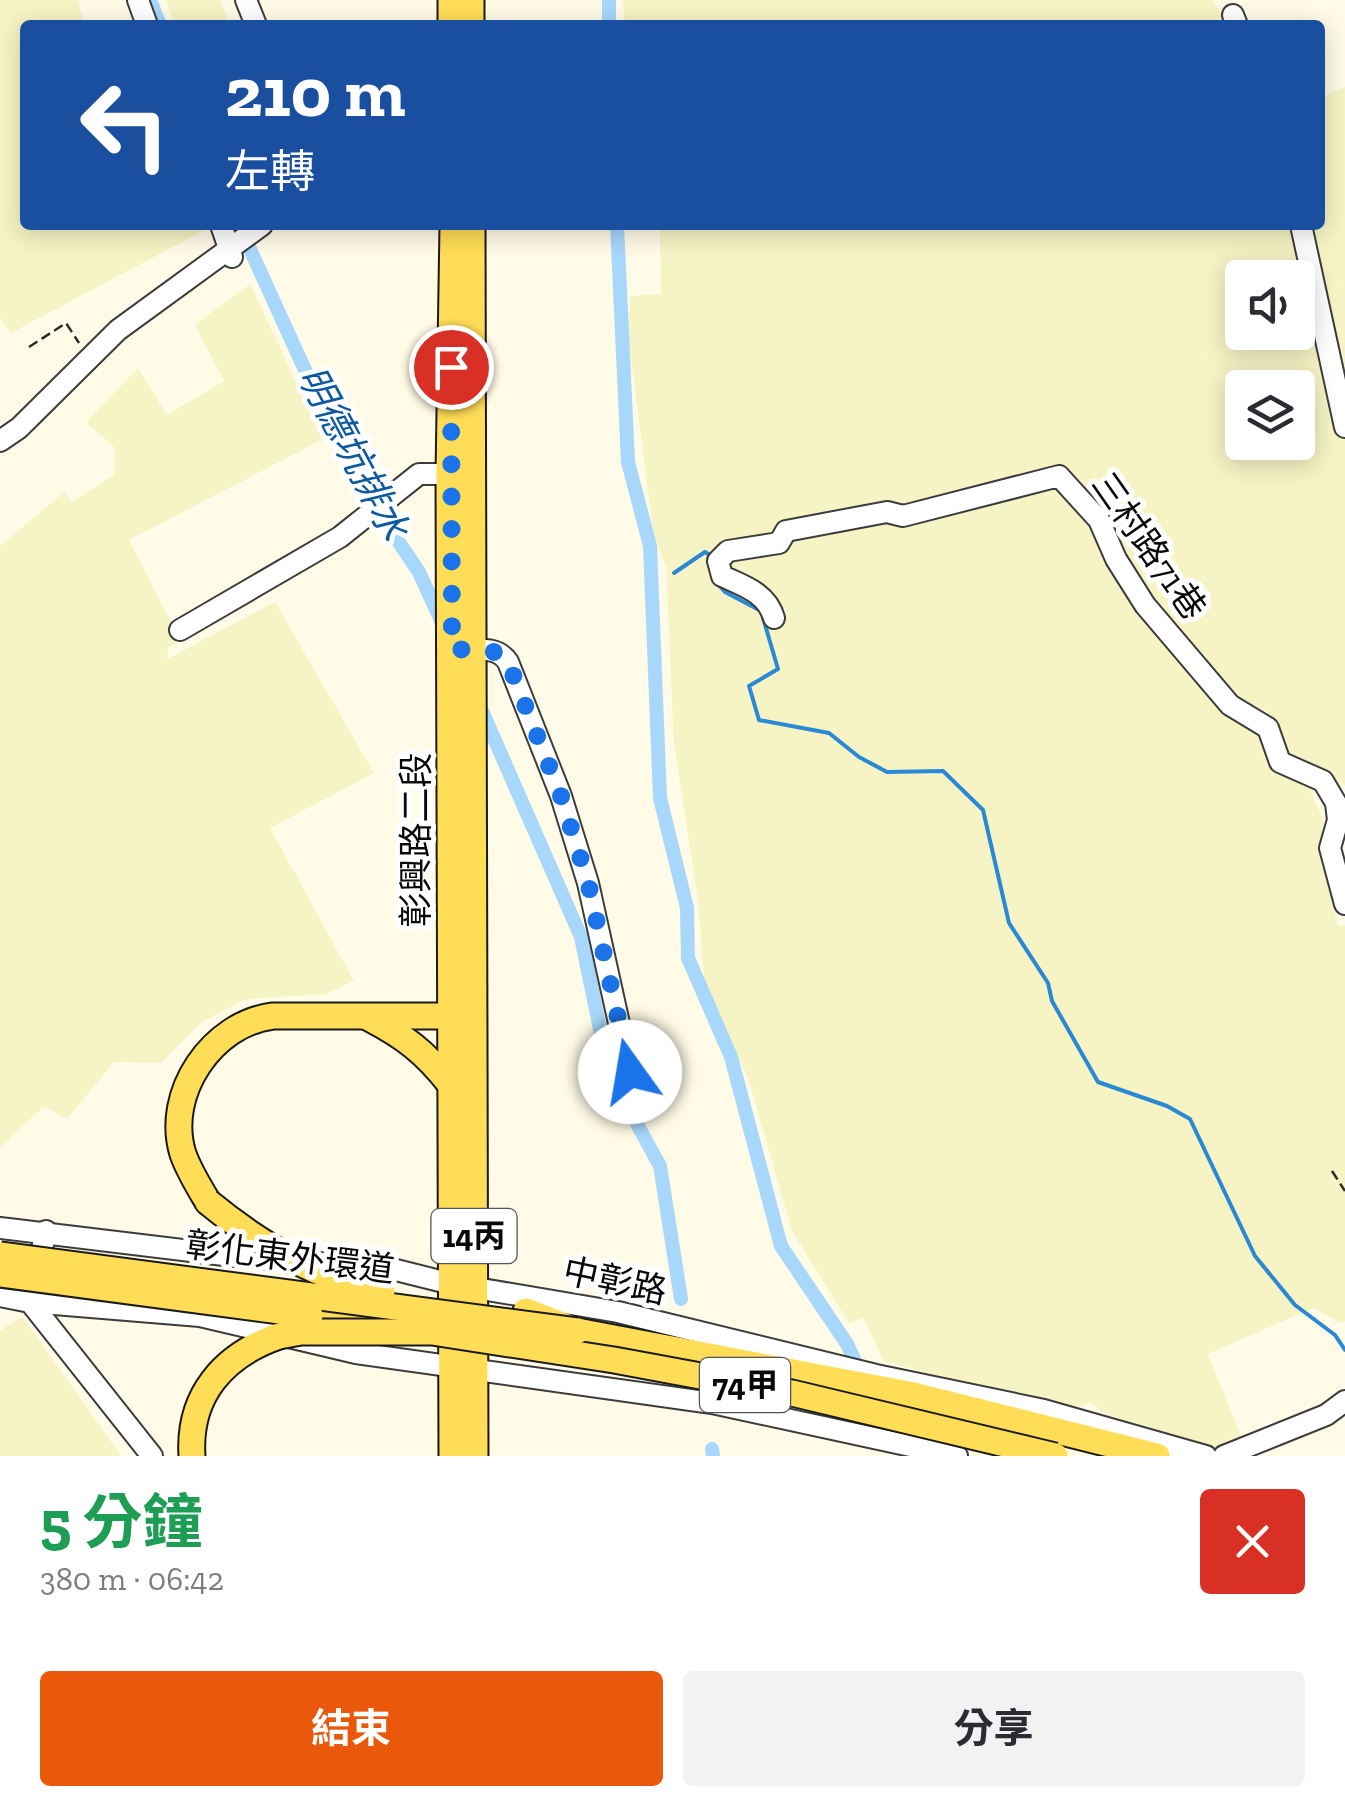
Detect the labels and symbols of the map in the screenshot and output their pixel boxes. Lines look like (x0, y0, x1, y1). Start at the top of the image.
pin (409, 325, 494, 410)
water label: 明德坑排水 (288, 358, 419, 549)
street label: 三村路71巷 (1083, 464, 1215, 628)
street label: 彰興路二段 (395, 752, 437, 928)
position arrow (578, 1020, 682, 1124)
road number: 14丙 (432, 1209, 516, 1263)
street label: 彰化東外環道 (183, 1223, 397, 1291)
street label: 中彰路 (559, 1250, 671, 1312)
road number: 74甲 (700, 1358, 790, 1412)

